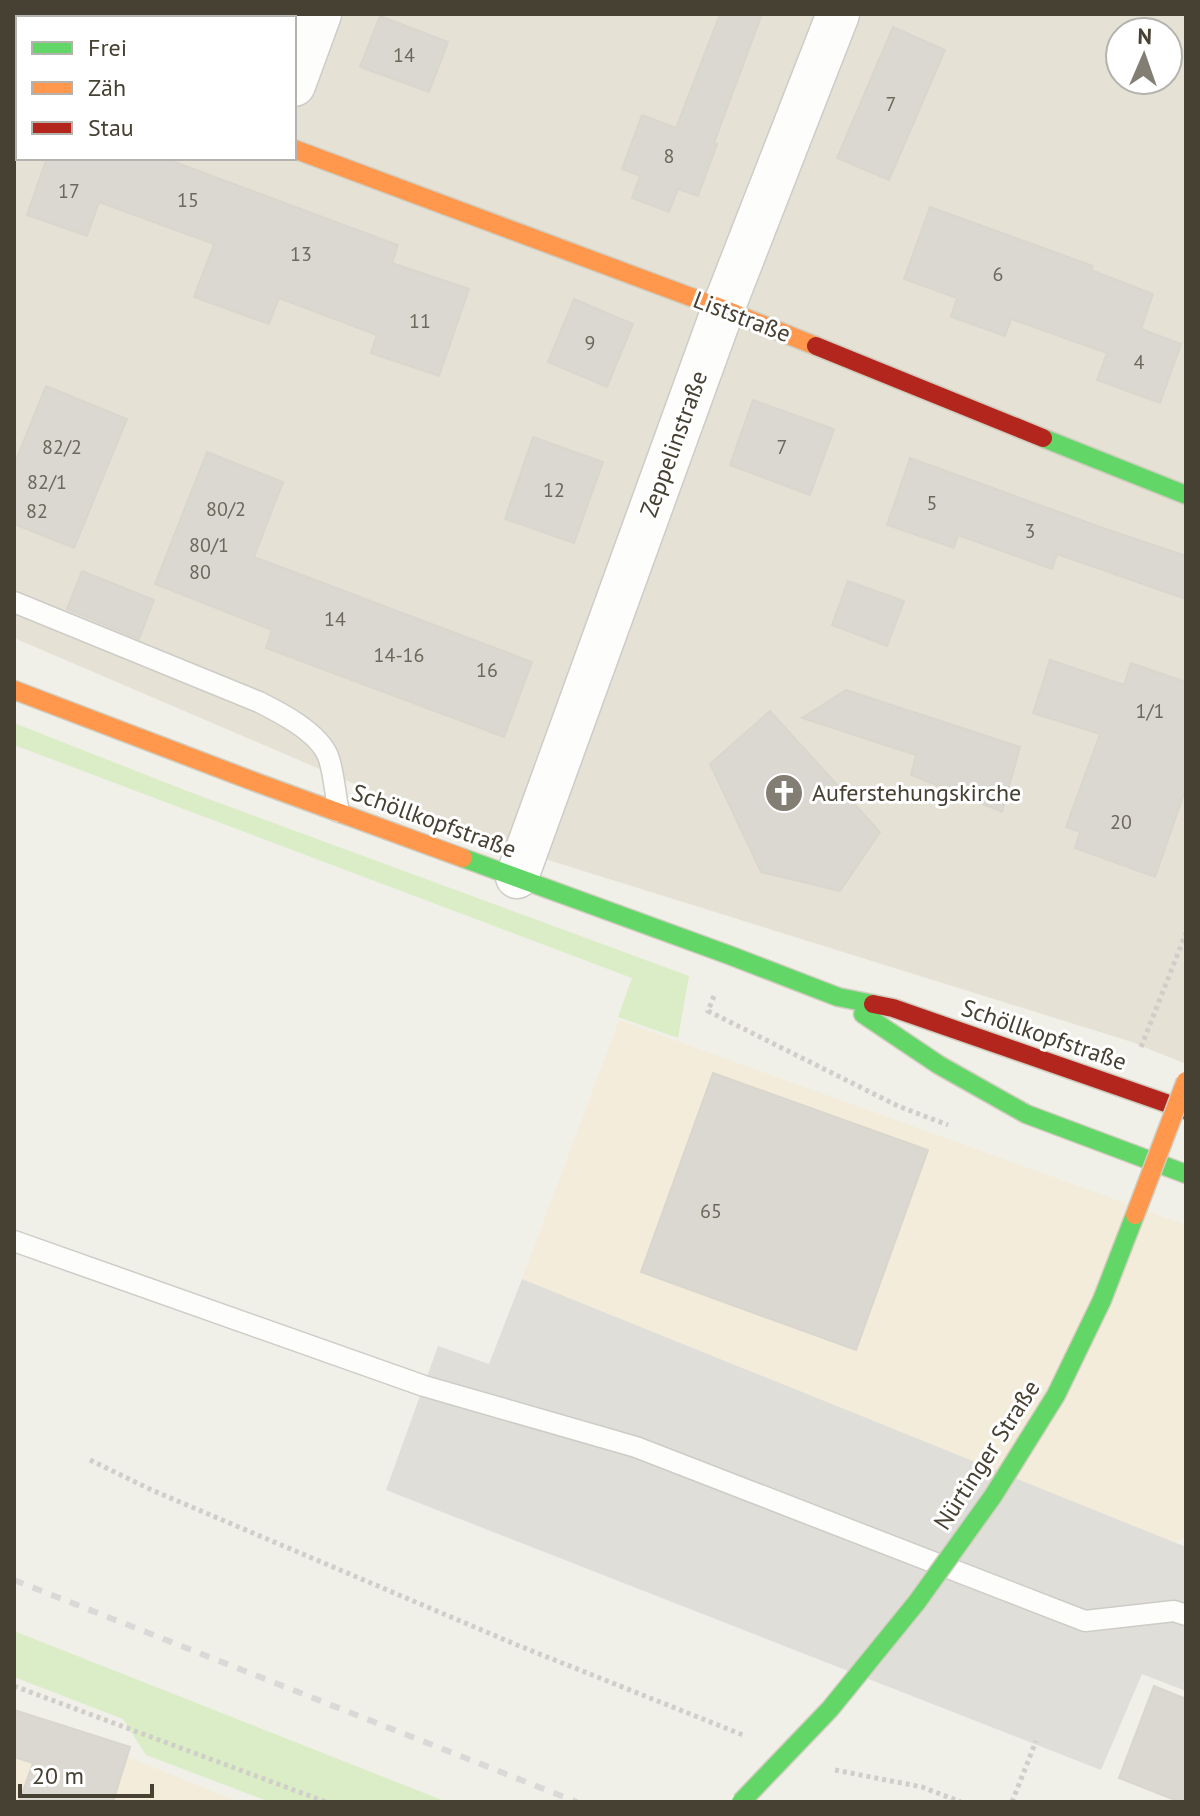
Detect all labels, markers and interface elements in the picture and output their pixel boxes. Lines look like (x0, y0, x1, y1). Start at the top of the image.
legend (16, 16, 296, 160)
north arrow (1104, 16, 1184, 96)
text: N (1137, 22, 1152, 50)
text: Frei (88, 32, 127, 63)
house number: 14 (393, 42, 415, 68)
text: Zäh (88, 72, 126, 103)
house number: 7 (886, 91, 896, 117)
text: Stau (88, 112, 134, 143)
house number: 8 (664, 143, 674, 169)
house number: 17 (58, 178, 80, 204)
house number: 15 (177, 187, 199, 213)
house number: 13 (290, 241, 312, 267)
house number: 6 (993, 261, 1003, 287)
street label: Liststraße (689, 284, 795, 349)
house number: 11 (409, 308, 431, 334)
house number: 9 (585, 330, 595, 356)
house number: 4 (1134, 349, 1145, 375)
street label: Zeppelinstraße (633, 366, 714, 521)
house number: 82/2 (42, 434, 82, 460)
house number: 7 (777, 434, 787, 460)
house number: 82/1 (27, 469, 67, 495)
house number: 12 (543, 477, 565, 503)
house number: 5 (927, 490, 937, 516)
house number: 80/2 (206, 496, 246, 522)
house number: 82 (26, 498, 48, 524)
house number: 3 (1025, 518, 1035, 544)
house number: 80/1 (189, 532, 229, 558)
house number: 80 (189, 559, 211, 585)
house number: 14 (324, 606, 346, 632)
house number: 14-16 (374, 642, 424, 668)
house number: 16 (476, 657, 498, 683)
house number: 1/1 (1136, 698, 1164, 724)
church icon: Auferstehungskirche (763, 772, 805, 814)
street label: Schöllkopfstraße (348, 776, 521, 865)
place label: Auferstehungskirche (812, 777, 1021, 808)
house number: 20 (1110, 809, 1132, 835)
street label: Schöllkopfstraße (957, 992, 1131, 1077)
house number: 65 (700, 1198, 722, 1224)
street label: Nürtinger Straße (927, 1374, 1047, 1536)
scale bar (20, 1748, 152, 1798)
text: 20 m (32, 1760, 84, 1791)

